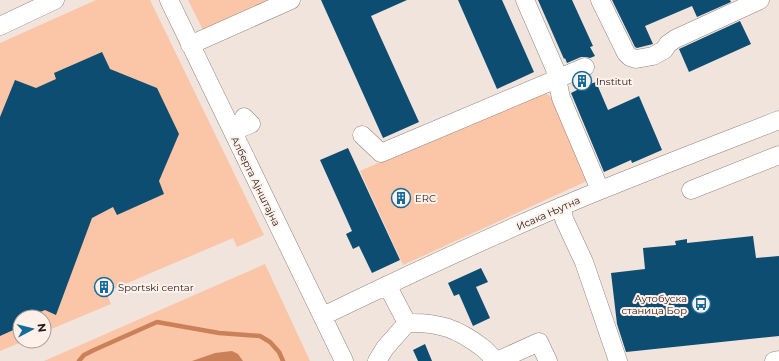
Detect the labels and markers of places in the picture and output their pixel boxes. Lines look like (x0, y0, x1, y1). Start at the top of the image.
building icon: Institut (571, 70, 593, 92)
place label: Institut (596, 75, 632, 88)
building icon: ERC (390, 187, 412, 209)
place label: ERC (415, 192, 436, 205)
building icon: Sportski centar (93, 276, 115, 298)
place label: Sportski centar (118, 281, 194, 294)
place label: Аутобуска станица Бор (622, 292, 687, 317)
bus stop icon: Аутобуска станица Бор (690, 293, 712, 315)

